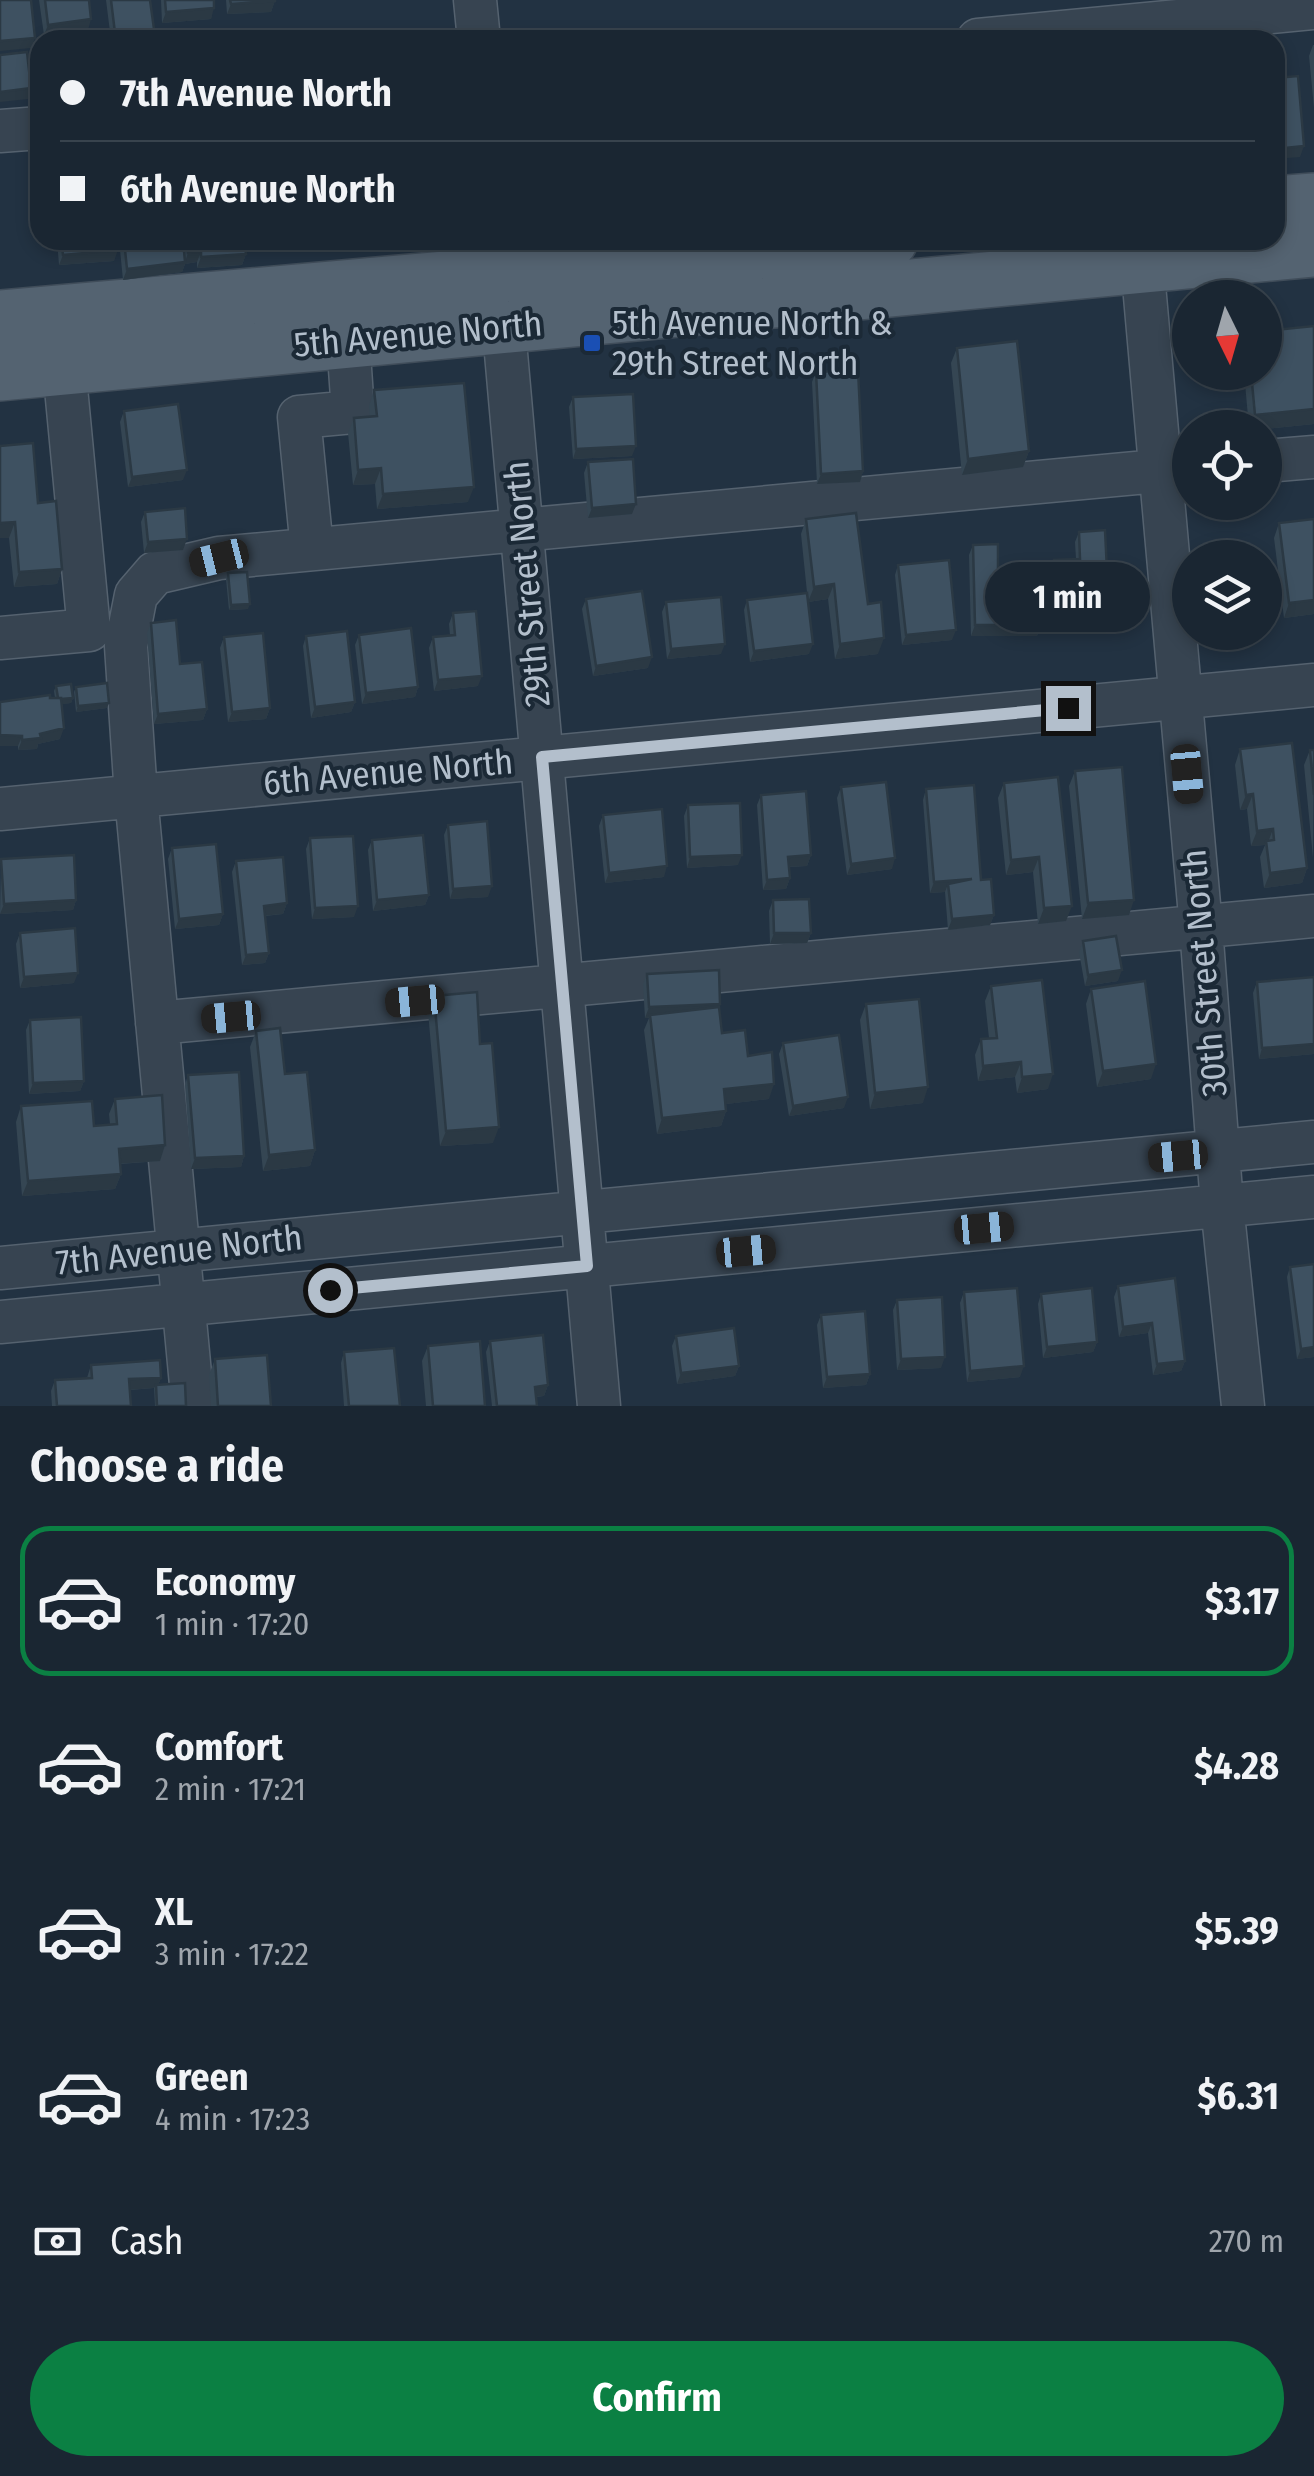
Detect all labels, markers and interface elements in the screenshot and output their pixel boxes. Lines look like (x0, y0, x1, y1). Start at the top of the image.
text: 7th Avenue North (120, 70, 392, 116)
text: 6th Avenue North (120, 166, 396, 212)
north arrow (1172, 280, 1282, 390)
map controls (1172, 280, 1282, 650)
street label: 5th Avenue North (292, 302, 544, 366)
place label: 5th Avenue North & 29th Street North (612, 302, 893, 384)
marker: 5th Avenue North & 29th Street North (581, 332, 603, 354)
button: locate (1172, 410, 1282, 520)
street label: 29th Street North (495, 459, 559, 709)
car (186, 536, 252, 580)
button: layers (1172, 540, 1282, 650)
callout: 1 min (986, 563, 1150, 633)
text: 1 min (1033, 578, 1102, 616)
route end (1046, 686, 1091, 731)
street label: 6th Avenue North (261, 740, 515, 804)
car (1169, 743, 1205, 805)
street label: 30th Street North (1172, 848, 1236, 1098)
car (384, 983, 446, 1019)
car (200, 999, 262, 1035)
car (1147, 1138, 1209, 1174)
car (953, 1210, 1015, 1246)
street label: 7th Avenue North (54, 1216, 304, 1284)
car (715, 1233, 777, 1269)
route start (308, 1268, 353, 1313)
text: Choose a ride (30, 1439, 284, 1493)
icon: car (35, 1556, 125, 1646)
text: Economy (155, 1559, 295, 1605)
text: $3.17 (1205, 1578, 1279, 1624)
text: 1 min · 17:20 (155, 1605, 309, 1643)
icon: car (35, 1721, 125, 1811)
text: Comfort (155, 1724, 283, 1770)
text: $4.28 (1194, 1743, 1279, 1789)
text: 2 min · 17:21 (155, 1770, 306, 1808)
icon: car (35, 1886, 125, 1976)
text: XL (155, 1889, 193, 1935)
text: $5.39 (1195, 1908, 1279, 1954)
text: 3 min · 17:22 (155, 1935, 309, 1973)
icon: car (35, 2051, 125, 2141)
text: Green (155, 2054, 249, 2100)
text: $6.31 (1198, 2073, 1279, 2119)
text: 4 min · 17:23 (155, 2100, 310, 2138)
icon: cash (30, 2214, 85, 2269)
text: Cash (110, 2218, 184, 2264)
text: 270 m (1209, 2222, 1284, 2260)
button: Confirm (30, 2341, 1284, 2456)

